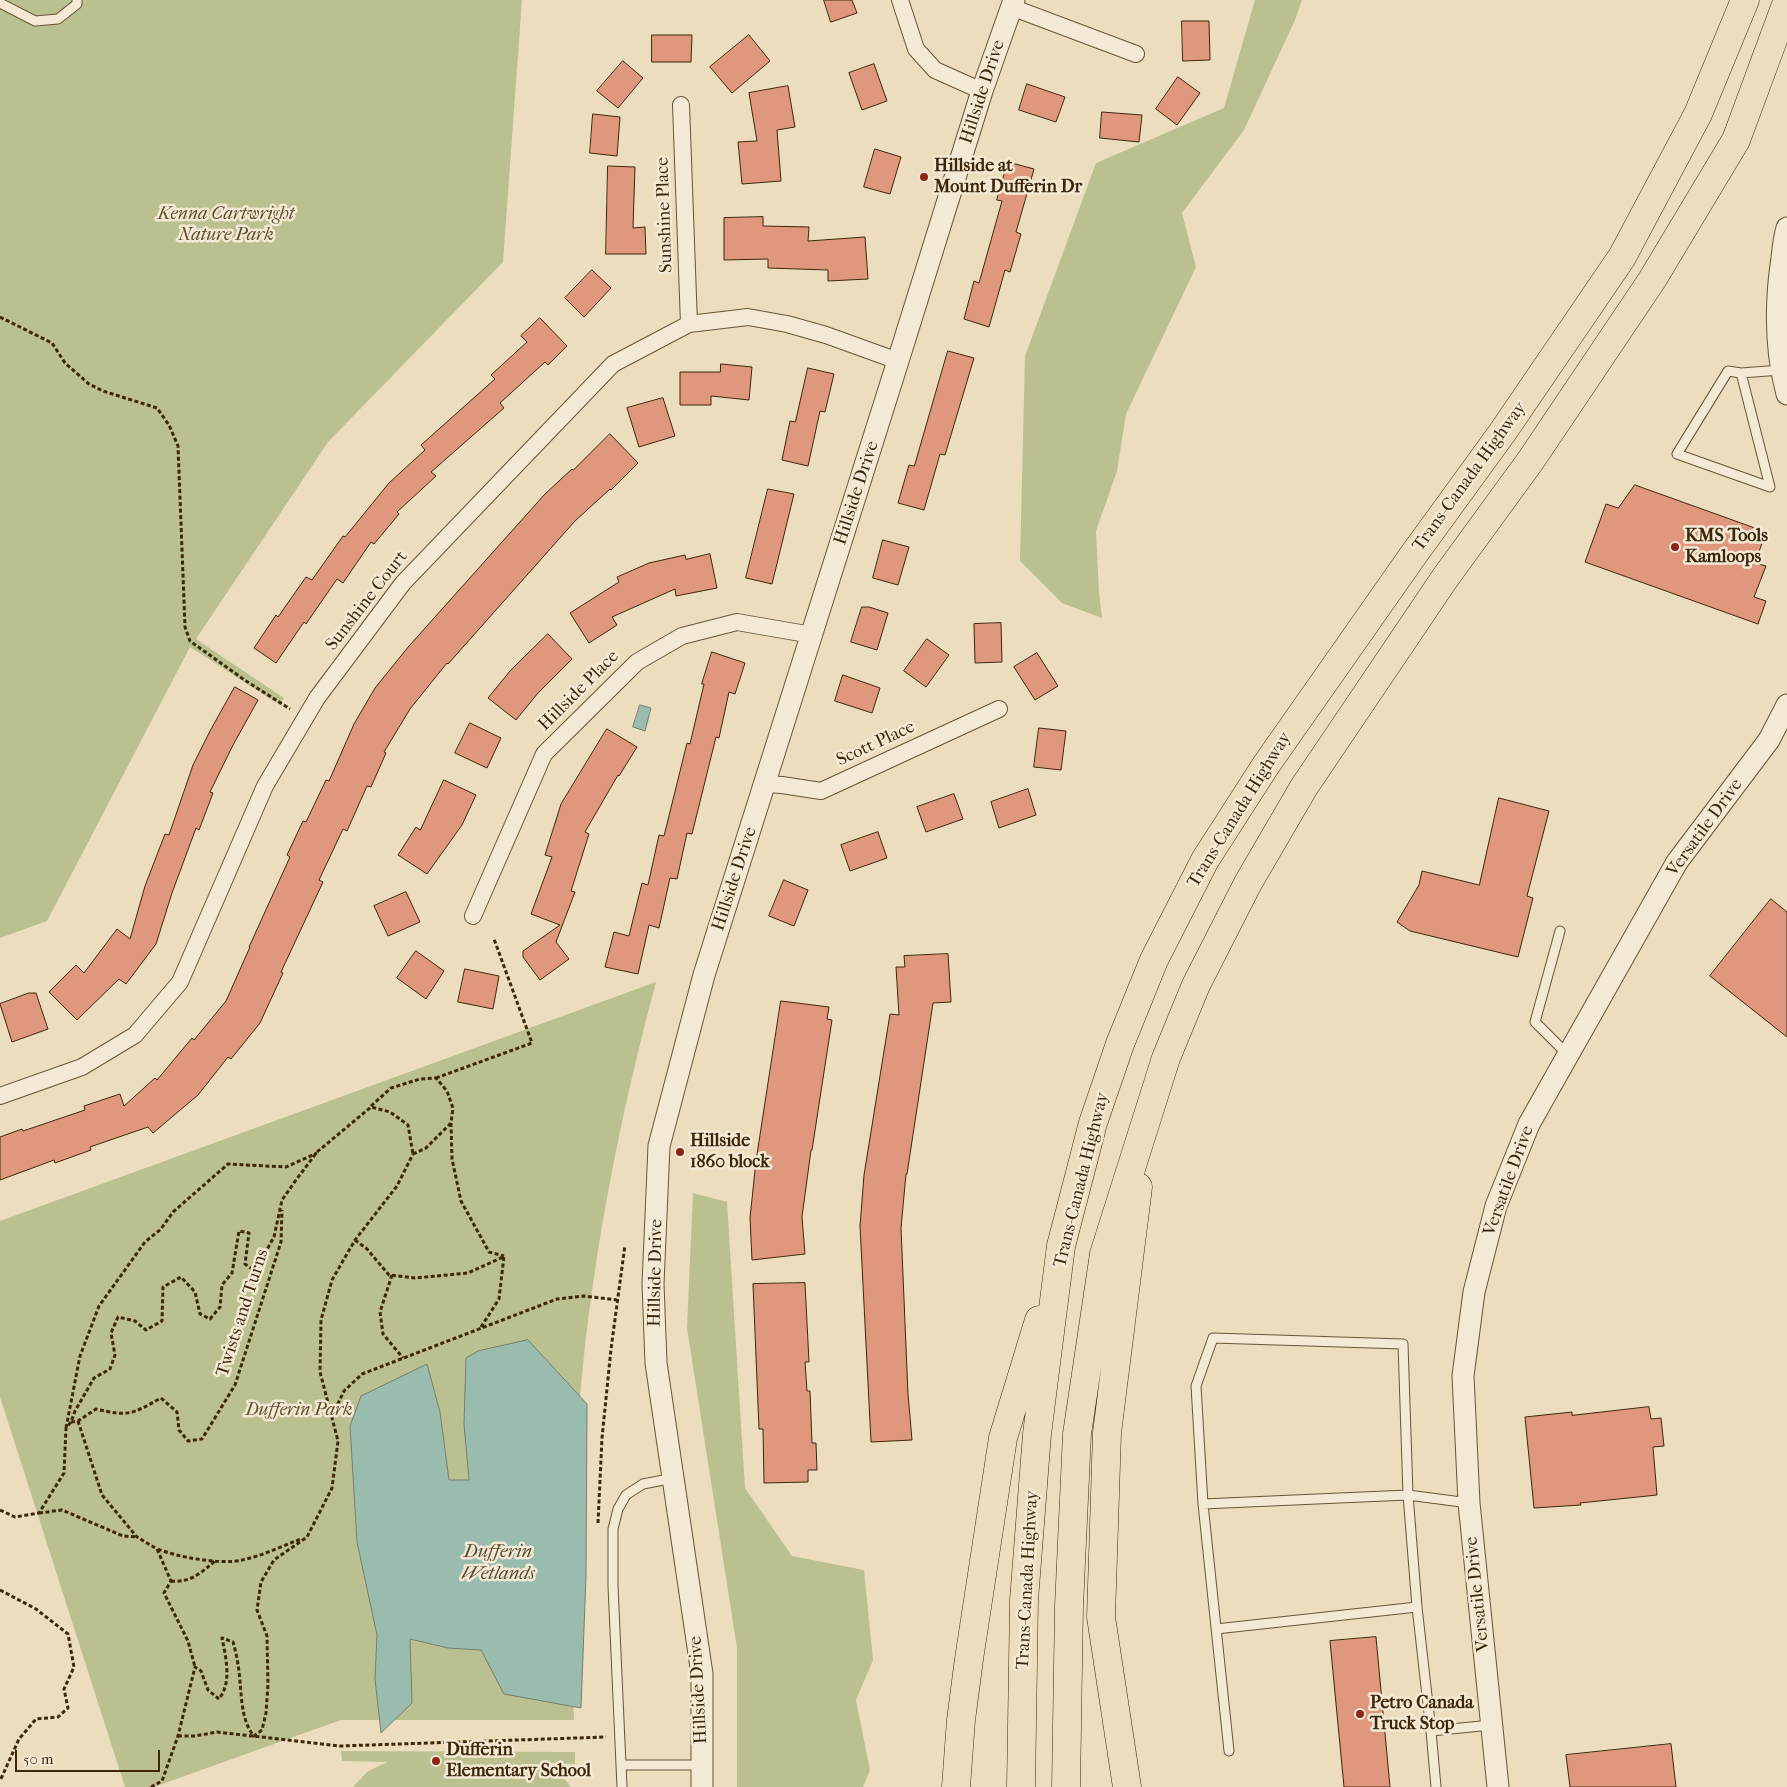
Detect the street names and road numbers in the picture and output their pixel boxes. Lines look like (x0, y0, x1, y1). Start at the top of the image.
street label: Hillside Drive (956, 37, 1010, 147)
street label: Sunshine Place (652, 157, 678, 273)
street label: Trans-Canada Highway (1409, 398, 1531, 556)
street label: Hillside Drive (830, 438, 884, 548)
street label: Sunshine Court (321, 547, 413, 655)
street label: Hillside Place (534, 646, 624, 736)
street label: Scott Place (833, 716, 919, 772)
street label: Trans-Canada Highway (1183, 728, 1297, 892)
street label: Versatile Drive (1662, 775, 1748, 881)
street label: Hillside Drive (708, 824, 762, 934)
street label: Trans-Canada Highway (1050, 1090, 1114, 1270)
street label: Versatile Drive (1479, 1123, 1539, 1239)
street label: Hillside Drive (644, 1219, 668, 1327)
street label: Twists and Turns (212, 1246, 274, 1380)
street label: Trans-Canada Highway (1013, 1490, 1043, 1670)
street label: Versatile Drive (1461, 1535, 1495, 1653)
street label: Hillside Drive (685, 1636, 713, 1744)

